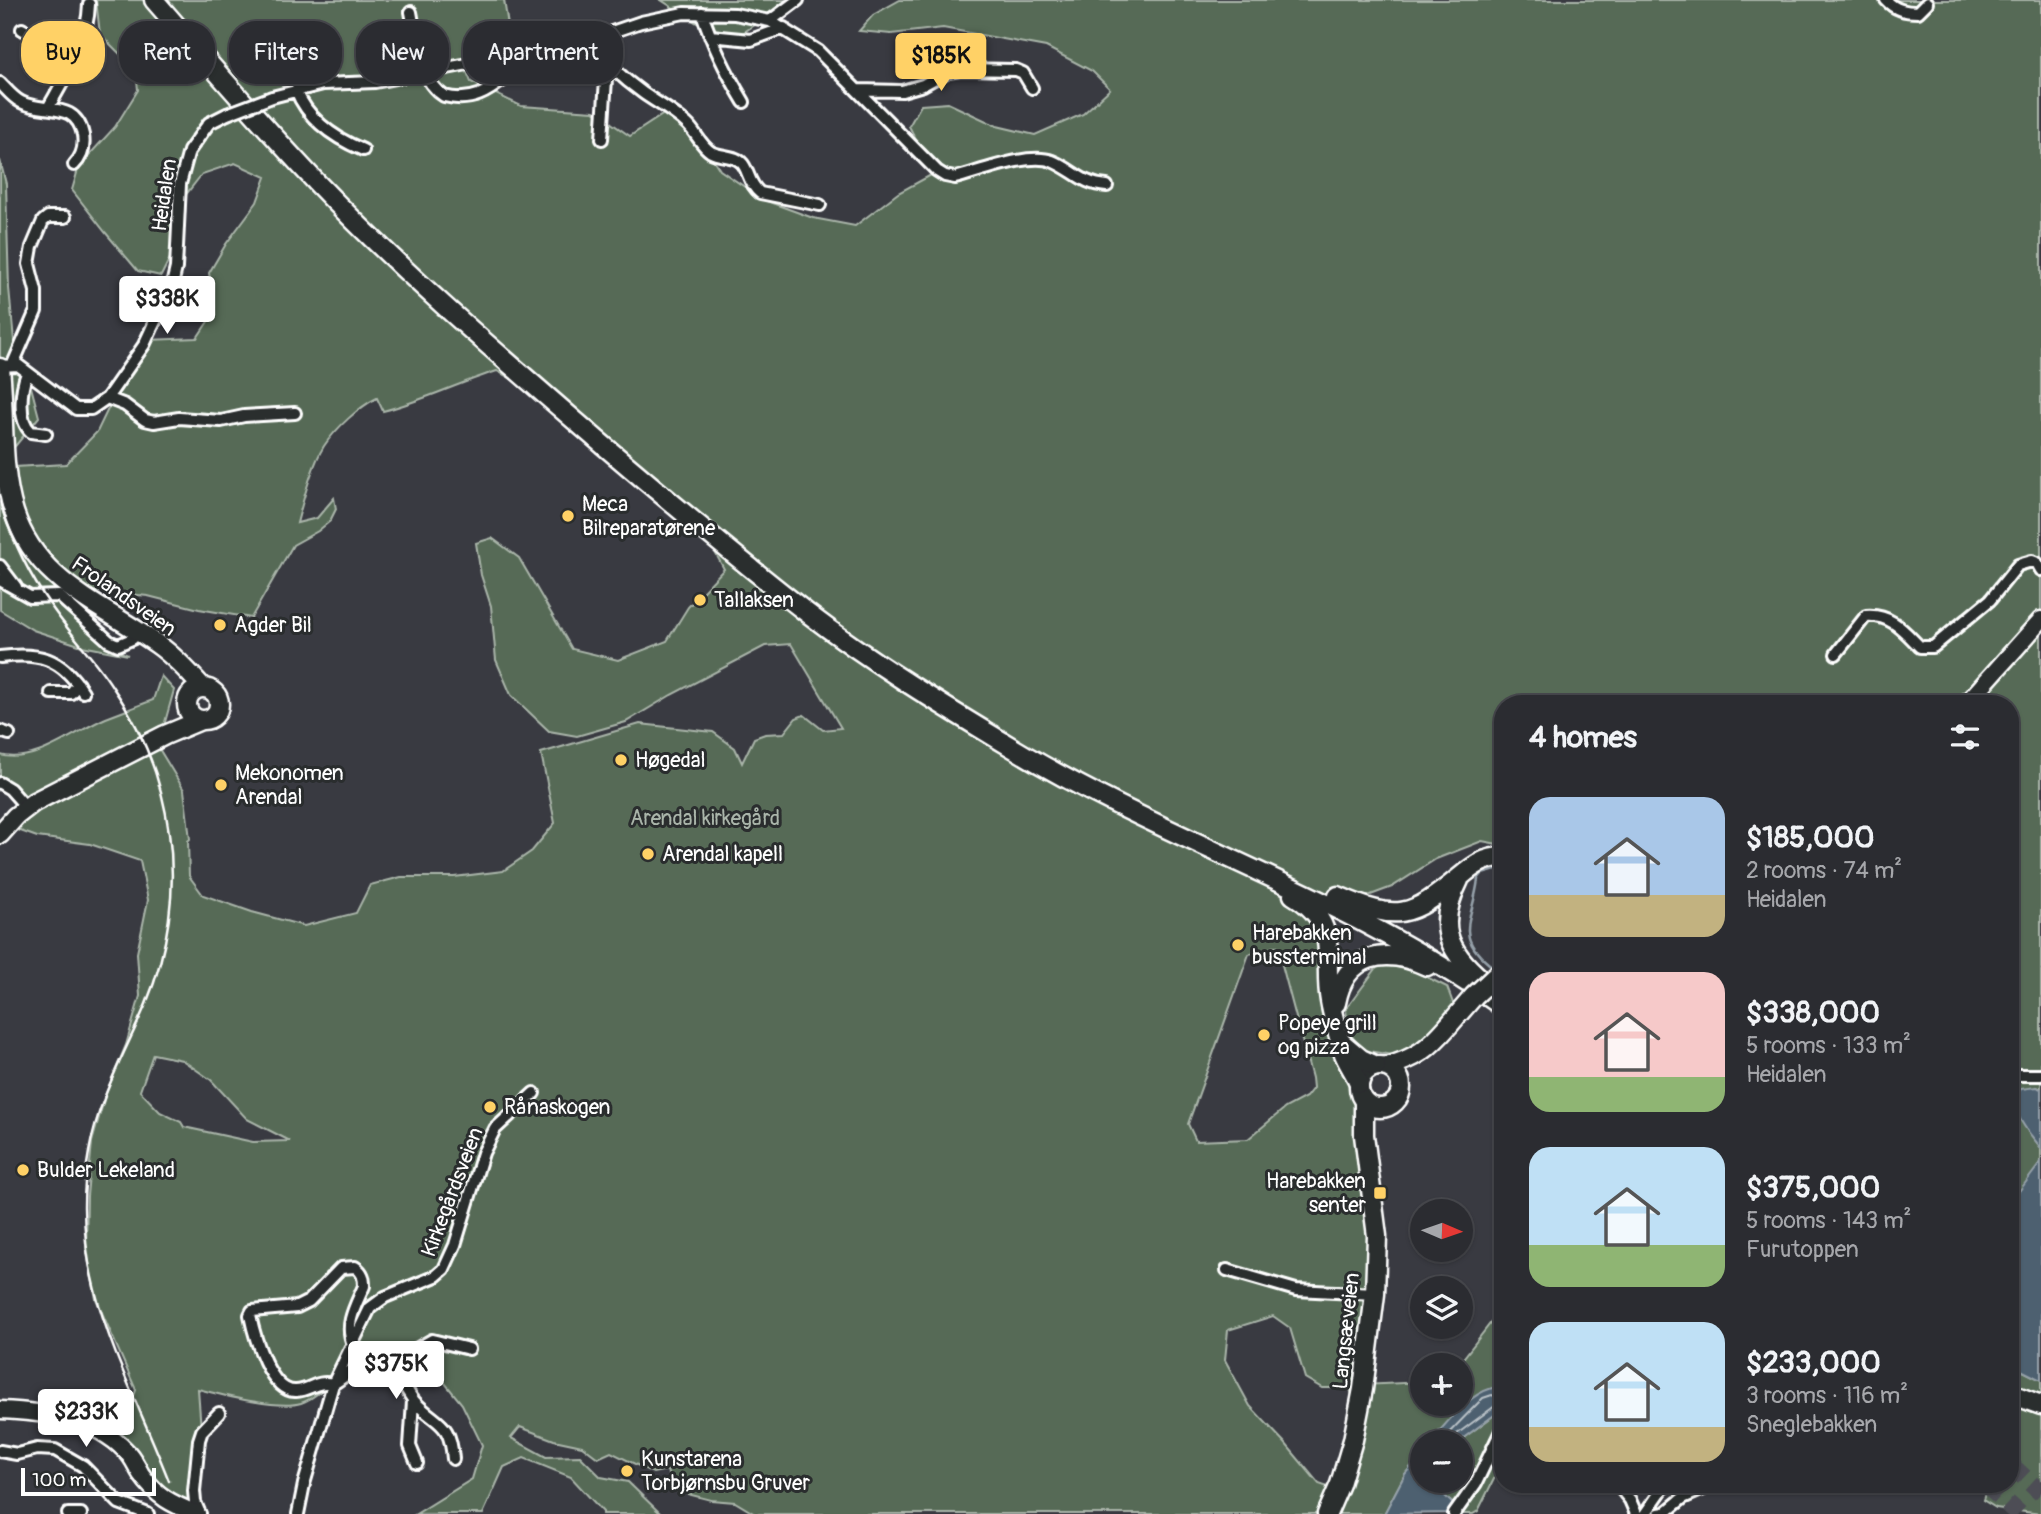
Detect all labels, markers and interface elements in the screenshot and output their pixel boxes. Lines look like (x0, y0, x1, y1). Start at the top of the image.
chip: Buy (21, 21, 105, 84)
chip: Rent (119, 21, 215, 84)
chip: Filters (229, 21, 342, 84)
chip: New (356, 21, 449, 84)
chip: Apartment (463, 21, 623, 84)
pin: $185K (892, 34, 990, 93)
text: $185K (911, 41, 971, 70)
street label: Heidalen (146, 157, 183, 233)
pin: $338K (118, 276, 216, 336)
text: $338K (135, 284, 199, 313)
place label: Meca Bilreparatørene (582, 491, 716, 542)
marker: Meca Bilreparatørene (560, 508, 576, 524)
street label: Frolandsveien (66, 550, 181, 642)
place label: Tallaksen (714, 587, 794, 614)
marker: Tallaksen (692, 592, 708, 608)
place label: Agder Bil (234, 612, 312, 639)
marker: Agder Bil (212, 617, 228, 633)
icon: filters (1946, 718, 1984, 756)
text: 4 homes (1529, 719, 1637, 756)
place label: Høgedal (635, 747, 706, 774)
marker: Høgedal (613, 752, 629, 768)
place label: Mekonomen Arendal (235, 760, 344, 811)
marker: Mekonomen Arendal (213, 777, 229, 793)
park label: Arendal kirkegård (630, 805, 780, 832)
text: $185,000 (1746, 819, 1874, 856)
icon: home (1585, 825, 1669, 909)
place label: Arendal kapell (662, 841, 783, 868)
marker: Arendal kapell (640, 846, 656, 862)
text: 2 rooms · 74 m² (1746, 856, 1902, 885)
text: Heidalen (1746, 885, 1826, 914)
place label: Harebakken bussterminal (1252, 920, 1367, 971)
marker: Harebakken bussterminal (1230, 937, 1246, 953)
text: $338,000 (1746, 994, 1880, 1031)
icon: home (1585, 1000, 1669, 1084)
place label: Popeye grill og pizza (1278, 1010, 1377, 1061)
marker: Popeye grill og pizza (1256, 1027, 1272, 1043)
text: 5 rooms · 133 m² (1746, 1031, 1911, 1060)
text: Heidalen (1746, 1060, 1826, 1089)
place label: Rånaskogen (504, 1094, 610, 1121)
marker: Rånaskogen (482, 1099, 498, 1115)
street label: Kirkegårdsveien (415, 1124, 490, 1261)
place label: Bulder Lekeland (37, 1157, 175, 1184)
marker: Bulder Lekeland (15, 1162, 31, 1178)
place label: Harebakken senter (1266, 1168, 1366, 1219)
text: $375,000 (1746, 1169, 1880, 1206)
icon: home (1585, 1175, 1669, 1259)
marker: Harebakken senter (1372, 1185, 1388, 1201)
north arrow (1410, 1199, 1474, 1262)
map controls (1410, 1199, 1473, 1493)
text: 5 rooms · 143 m² (1746, 1206, 1911, 1235)
text: Furutoppen (1746, 1235, 1859, 1264)
street label: Langsæveien (1327, 1271, 1366, 1391)
button: layers (1410, 1276, 1473, 1339)
pin: $375K (347, 1342, 445, 1401)
text: $233,000 (1746, 1344, 1881, 1381)
text: $375K (364, 1349, 428, 1378)
icon: home (1585, 1350, 1669, 1434)
button: + (1410, 1353, 1473, 1416)
text: 3 rooms · 116 m² (1746, 1381, 1908, 1410)
pin: $233K (37, 1390, 135, 1449)
text: $233K (54, 1397, 118, 1426)
text: Sneglebakken (1746, 1410, 1877, 1439)
button: − (1410, 1430, 1473, 1493)
place label: Kunstarena Torbjørnsbu Gruver (641, 1446, 810, 1497)
marker: Kunstarena Torbjørnsbu Gruver (619, 1463, 635, 1479)
scale bar (21, 1465, 156, 1497)
text: 100 m (32, 1468, 86, 1492)

